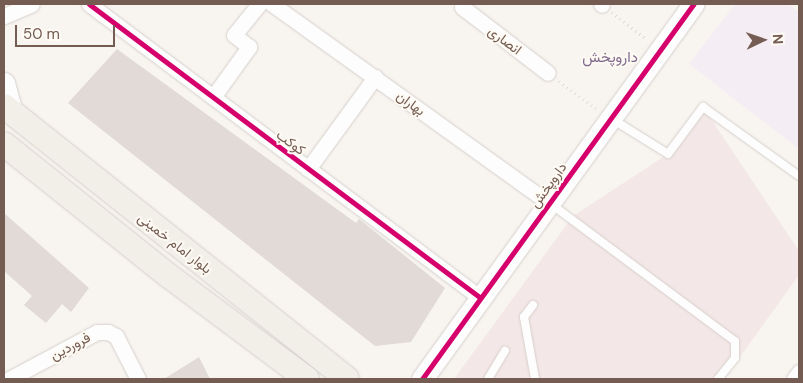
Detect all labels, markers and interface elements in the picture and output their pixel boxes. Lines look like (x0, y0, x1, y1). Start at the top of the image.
scale bar (18, 15, 118, 47)
north arrow (738, 15, 788, 65)
street label: انصاری (485, 22, 525, 58)
text: 50 m (23, 24, 60, 44)
text: N (769, 34, 787, 45)
district label: داروپخش (582, 49, 638, 67)
street label: بهاران (393, 87, 429, 119)
street label: کوکب (273, 126, 309, 158)
street label: داروپخش (526, 159, 570, 211)
street label: بلوار امام خمینی (135, 209, 215, 277)
street label: فروردین (47, 328, 93, 364)

